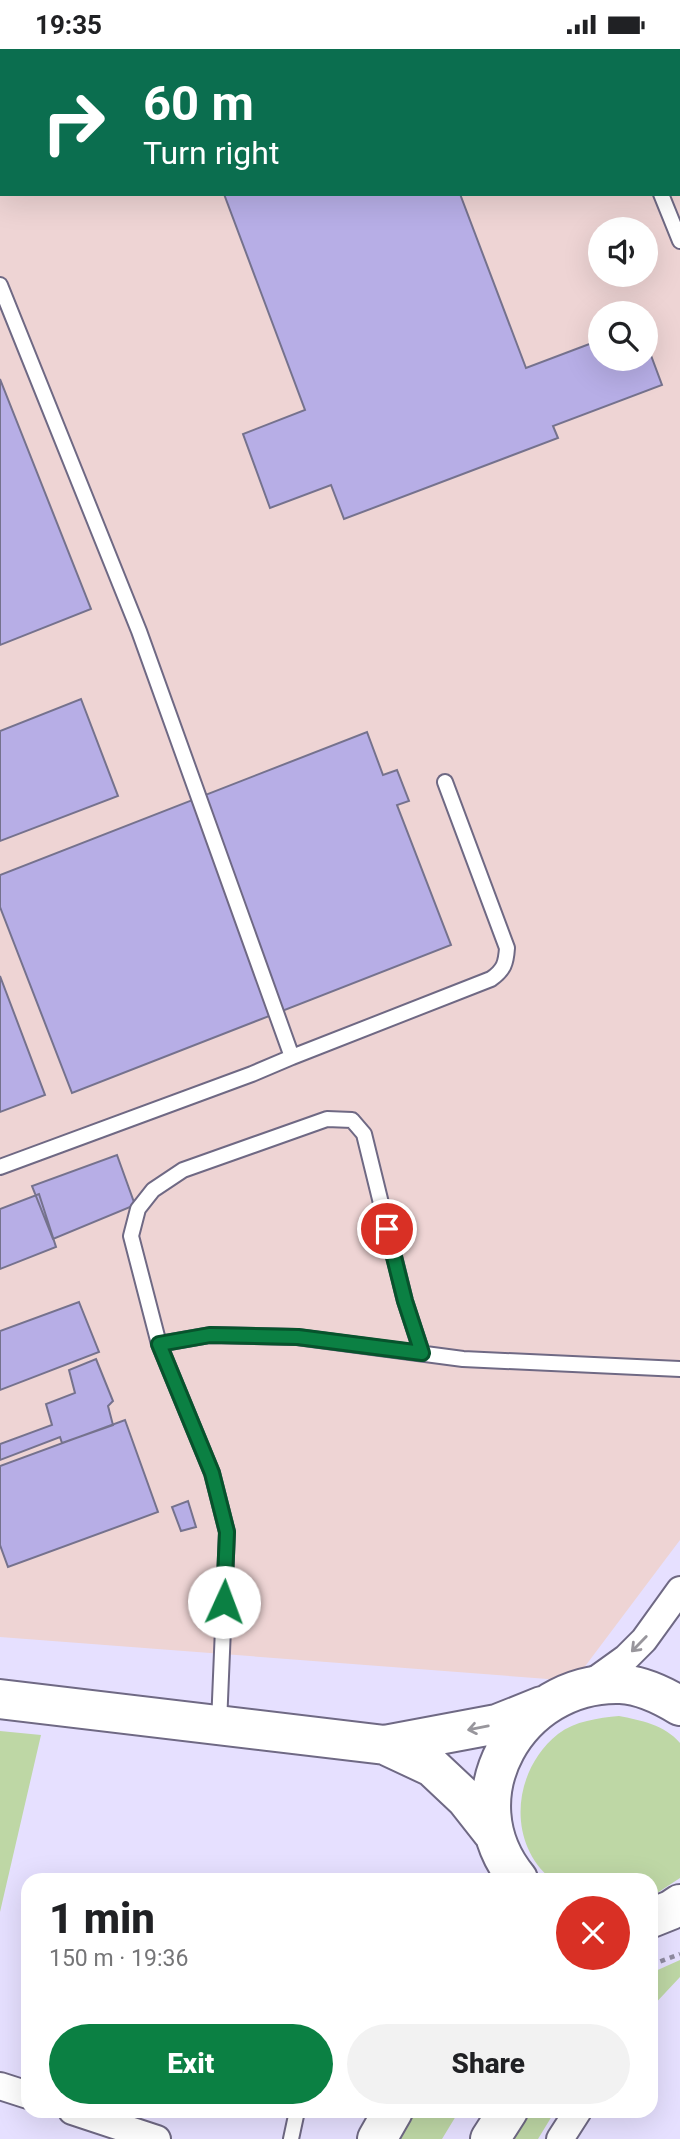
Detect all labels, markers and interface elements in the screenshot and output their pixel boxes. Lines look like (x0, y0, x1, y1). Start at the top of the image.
text: 19:35 (35, 10, 102, 40)
text: 60 m (143, 75, 254, 132)
icon: right (28, 77, 119, 168)
text: Turn right (143, 134, 279, 172)
map controls (588, 217, 658, 371)
button: sound (588, 217, 658, 287)
button: search (588, 301, 658, 371)
pin (357, 1199, 417, 1259)
icon: arrive (368, 1210, 406, 1248)
position arrow (187, 1565, 261, 1639)
one-way arrow (630, 1635, 647, 1652)
one-way arrow (467, 1721, 490, 1735)
text: 1 min (49, 1894, 155, 1943)
button: close (556, 1896, 630, 1970)
text: 150 m · 19:36 (49, 1945, 188, 1972)
button: Exit (49, 2024, 333, 2104)
button: Share (347, 2024, 630, 2104)

